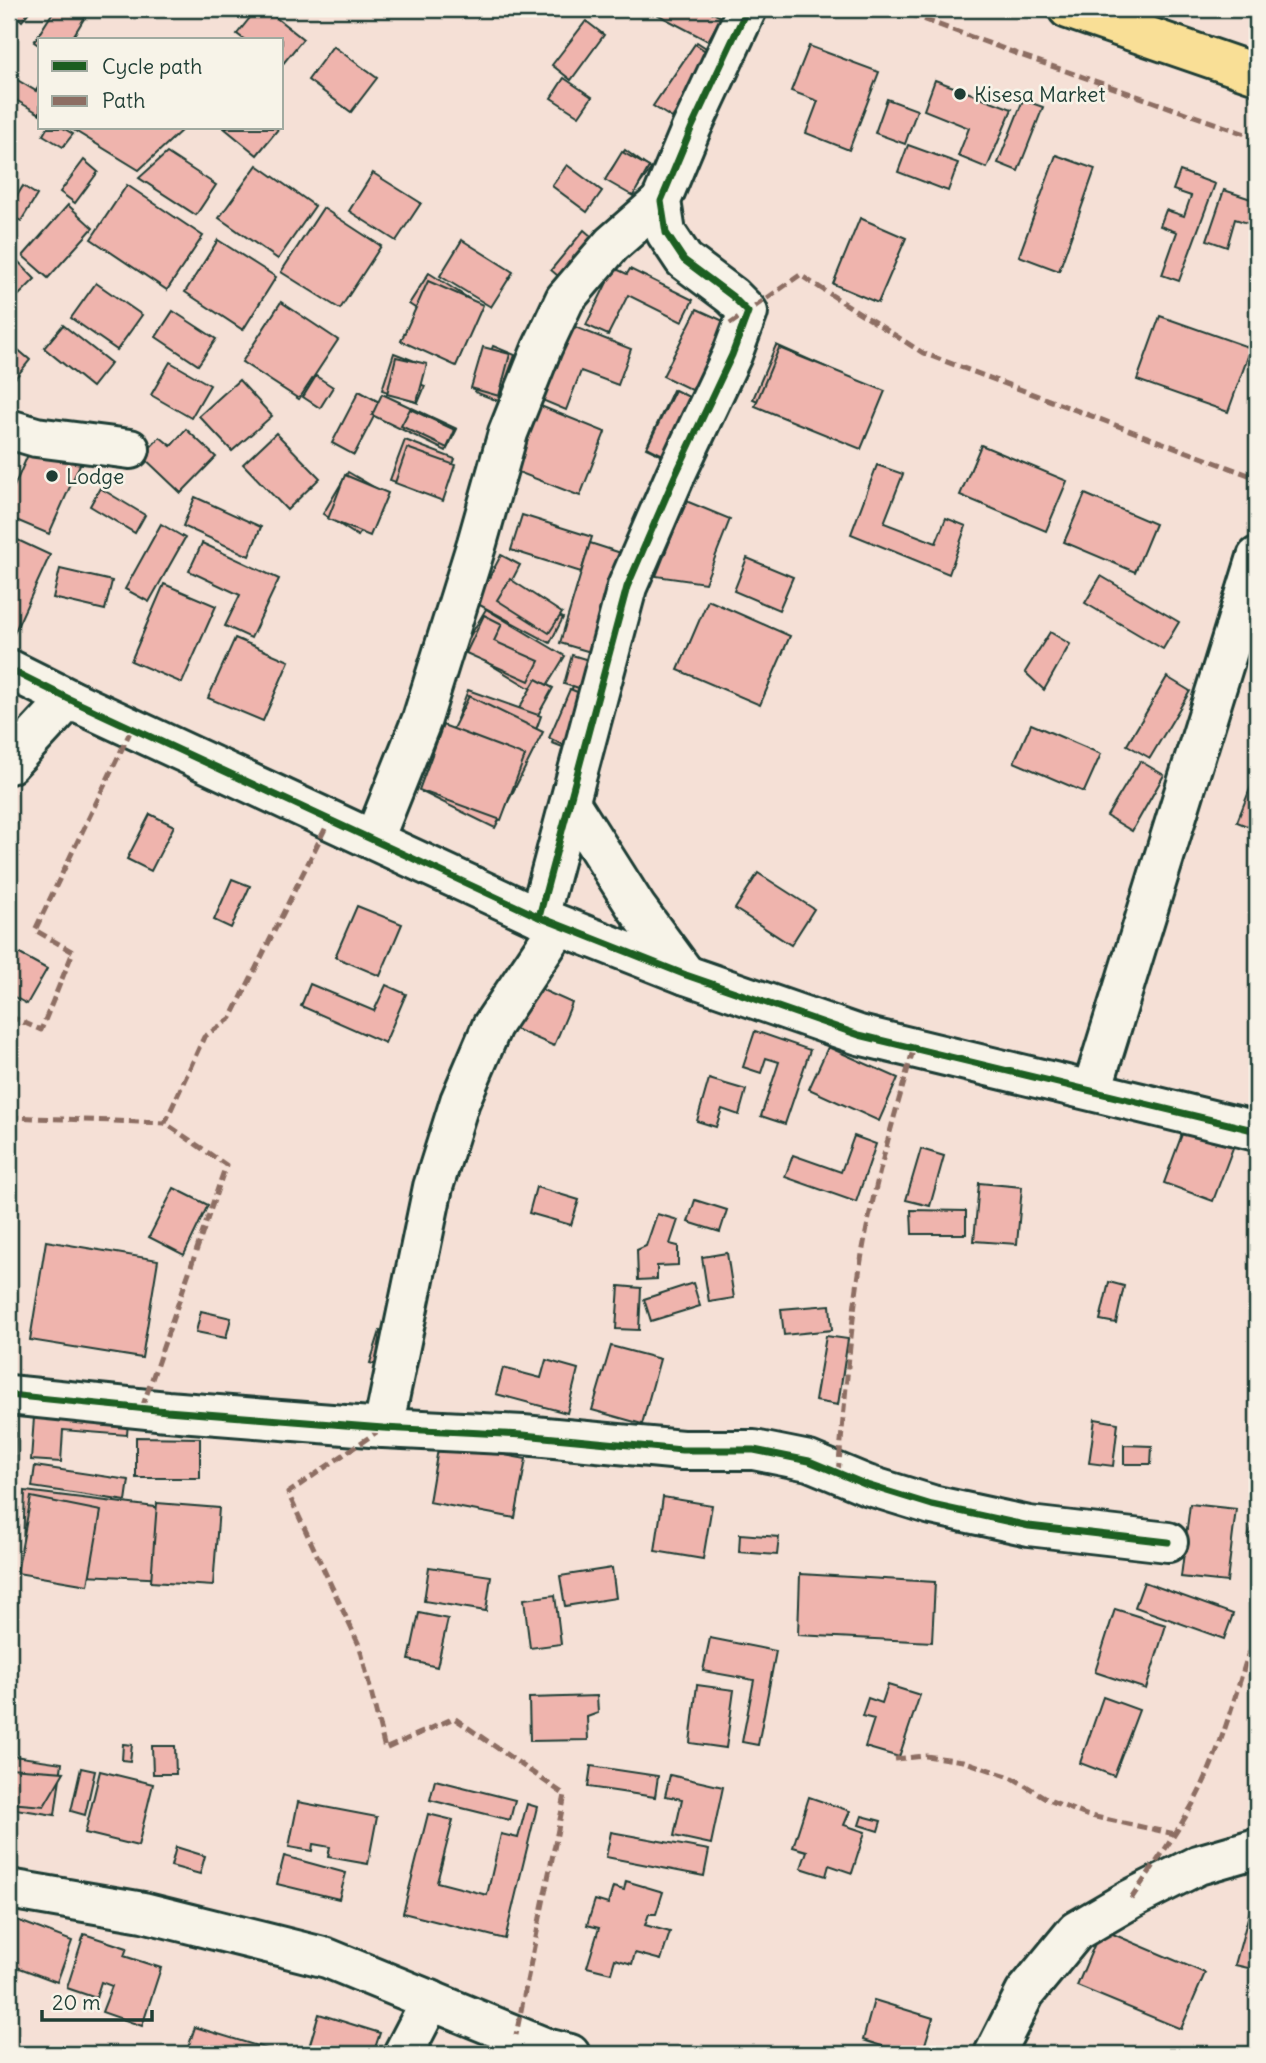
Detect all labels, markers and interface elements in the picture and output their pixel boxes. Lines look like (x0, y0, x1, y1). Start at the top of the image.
legend (38, 38, 284, 130)
text: Cycle path (102, 53, 202, 80)
place label: Kisesa Market (974, 81, 1105, 108)
marker: Kisesa Market (952, 86, 968, 102)
text: Path (102, 87, 145, 114)
place label: Lodge (66, 463, 124, 490)
marker: Lodge (44, 468, 60, 484)
scale bar (42, 1979, 152, 2023)
text: 20 m (52, 1989, 101, 2016)

